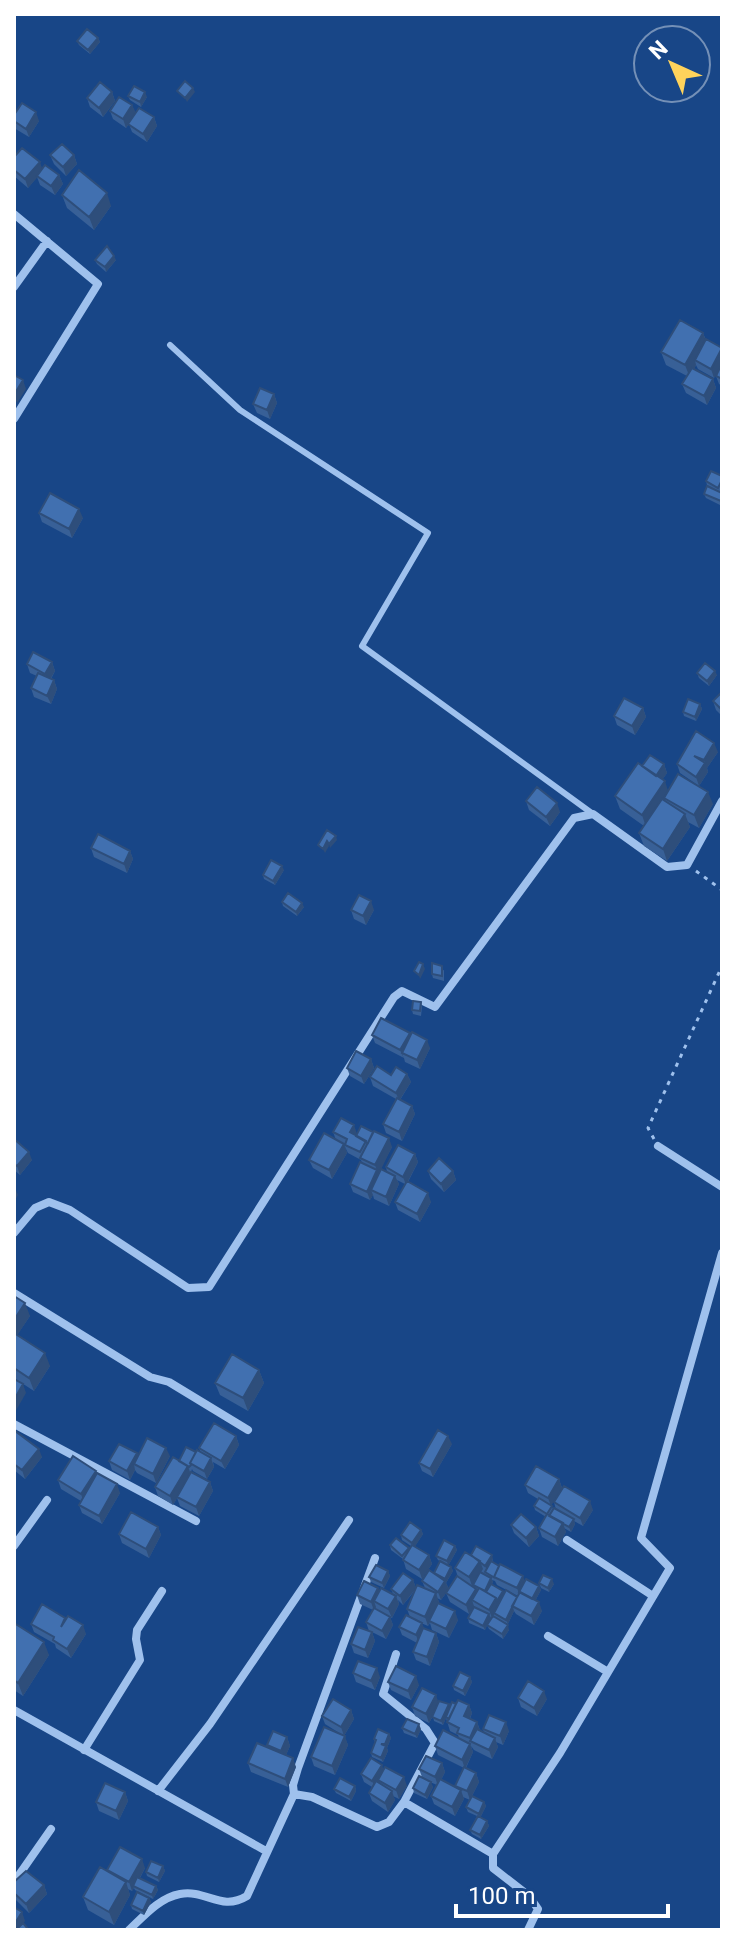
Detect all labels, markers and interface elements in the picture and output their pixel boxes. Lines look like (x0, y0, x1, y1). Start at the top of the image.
north arrow (632, 24, 712, 104)
text: N (644, 36, 673, 64)
scale bar (456, 1868, 668, 1918)
text: 100 m (468, 1882, 535, 1910)

